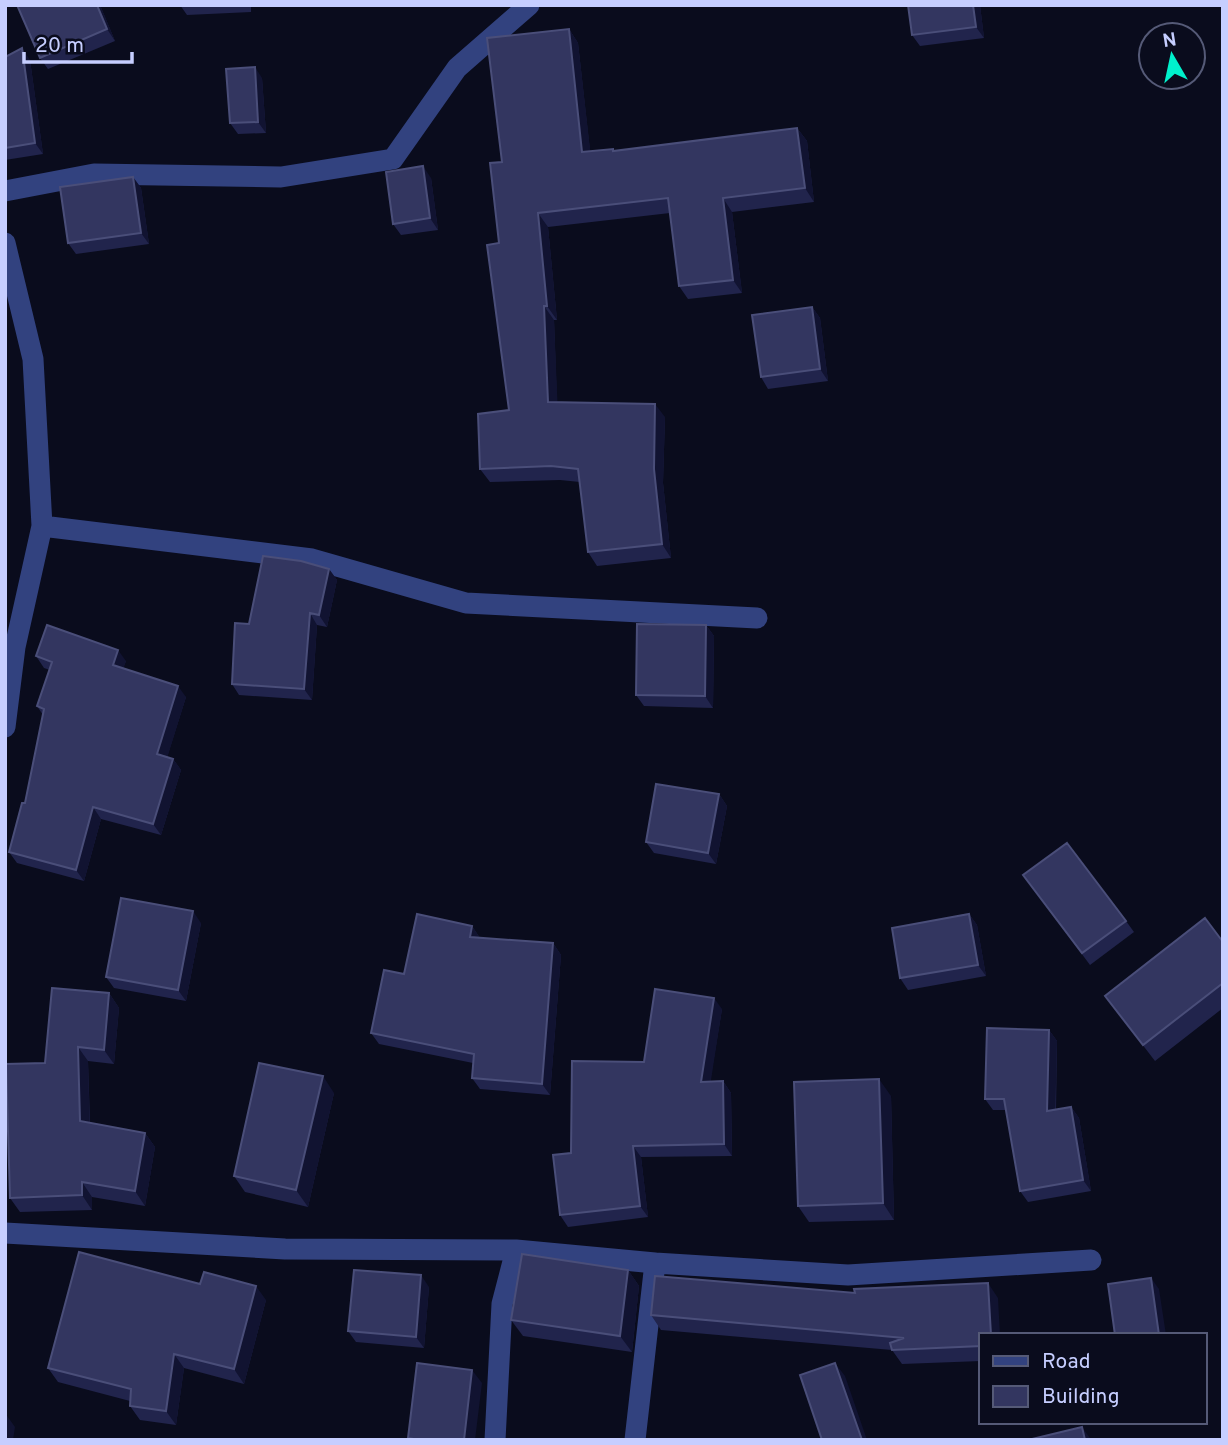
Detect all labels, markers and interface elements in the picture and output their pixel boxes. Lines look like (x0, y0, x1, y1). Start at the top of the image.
scale bar (24, 21, 133, 65)
north arrow (1137, 21, 1207, 91)
text: N (1161, 28, 1178, 54)
text: 20 m (35, 33, 84, 60)
legend (979, 1333, 1207, 1424)
text: Road (1042, 1349, 1091, 1376)
text: Building (1042, 1384, 1120, 1411)

